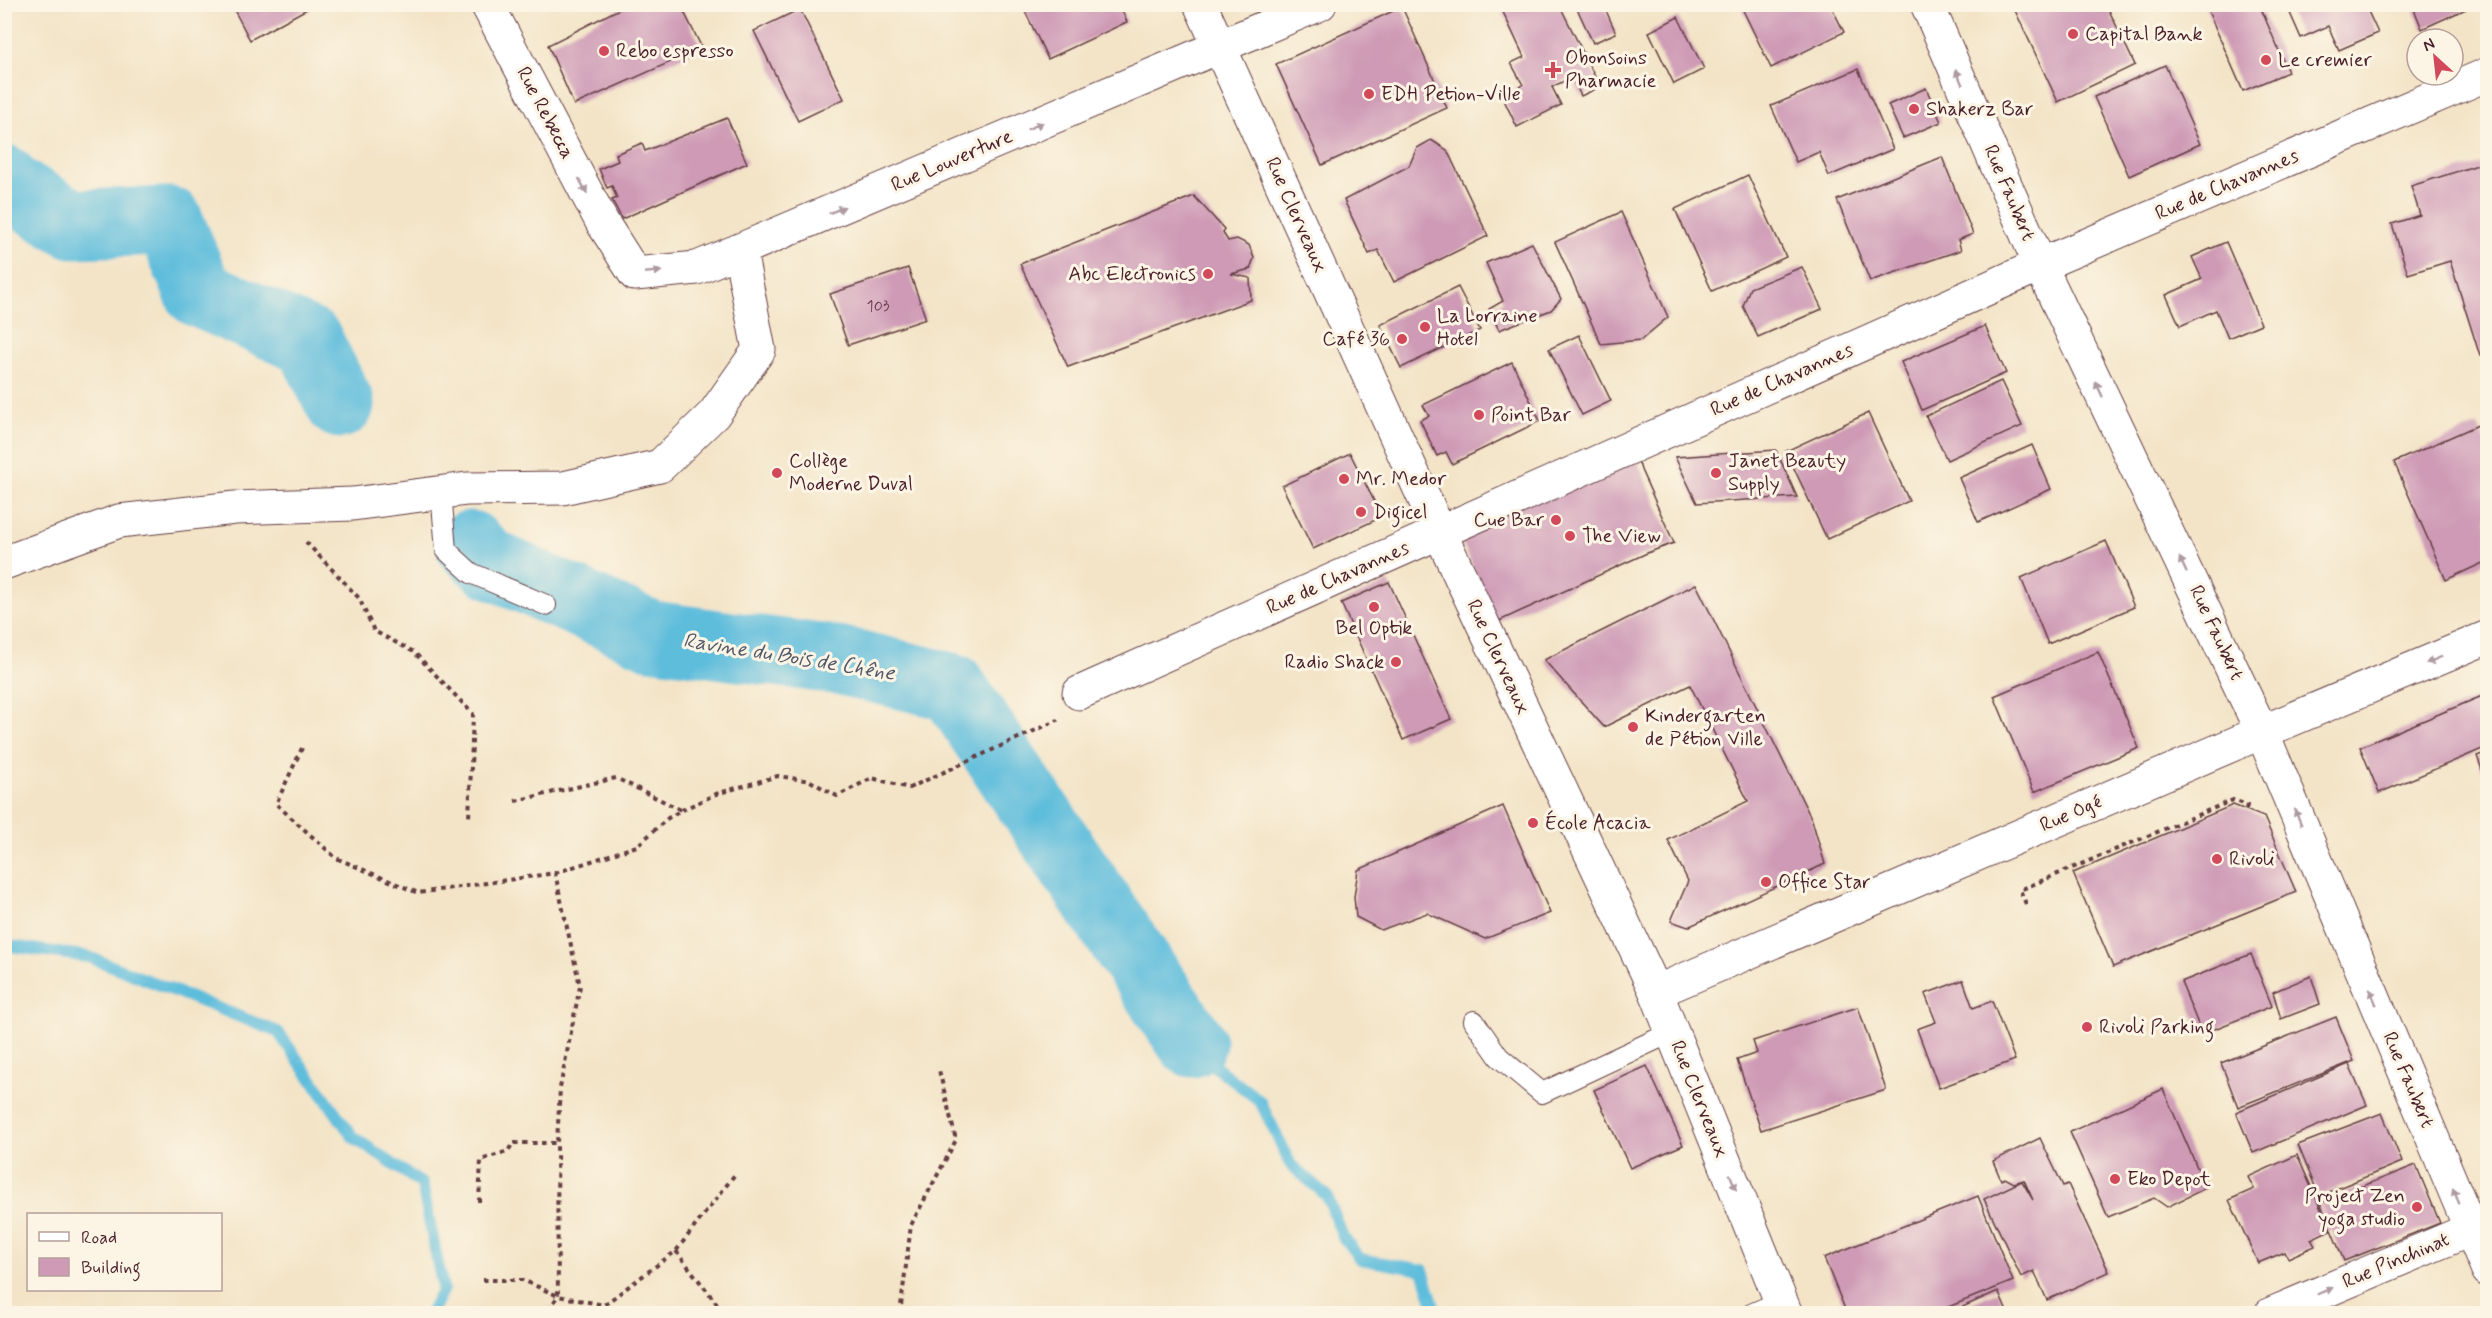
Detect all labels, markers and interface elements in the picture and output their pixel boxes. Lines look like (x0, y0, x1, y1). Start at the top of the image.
place label: Capital Bank (2085, 21, 2203, 48)
marker: Capital Bank (2066, 27, 2080, 41)
north arrow (2405, 27, 2465, 87)
text: N (2419, 33, 2438, 57)
place label: Rebo espresso (616, 38, 734, 65)
marker: Rebo espresso (597, 44, 611, 58)
place label: Obonsoins Pharmacie (1565, 45, 1657, 95)
place label: Le cremier (2278, 47, 2372, 74)
marker: Le cremier (2259, 53, 2273, 67)
street label: Rue Rebecca (509, 62, 581, 164)
marker: Obonsoins Pharmacie (1546, 63, 1560, 77)
one-way arrow (1954, 68, 1964, 86)
place label: EDH Petion-Ville (1381, 81, 1521, 108)
marker: EDH Petion-Ville (1362, 87, 1376, 101)
place label: Shakerz Bar (1926, 96, 2034, 123)
marker: Shakerz Bar (1907, 102, 1921, 116)
one-way arrow (1027, 121, 1045, 131)
street label: Rue Louverture (887, 123, 1017, 199)
street label: Rue Faubert (1977, 141, 2041, 245)
street label: Rue de Chavannes (2151, 142, 2303, 227)
street label: Rue Clerveaux (1258, 153, 1334, 278)
one-way arrow (578, 178, 588, 195)
one-way arrow (828, 205, 846, 215)
place label: Abc Electronics (1068, 261, 1196, 288)
one-way arrow (644, 267, 663, 277)
marker: Abc Electronics (1201, 267, 1215, 281)
house number: 103 (867, 296, 890, 317)
place label: La Lorraine Hotel (1437, 303, 1538, 353)
marker: La Lorraine Hotel (1418, 320, 1432, 334)
place label: Café 36 (1322, 326, 1390, 353)
marker: Café 36 (1395, 332, 1409, 346)
street label: Rue de Chavannes (1706, 336, 1858, 424)
one-way arrow (2095, 381, 2104, 398)
place label: Point Bar (1491, 402, 1572, 429)
marker: Point Bar (1472, 408, 1486, 422)
place label: Collège Moderne Duval (789, 448, 913, 498)
place label: Janet Beauty Supply (1728, 448, 1846, 498)
marker: Collège Moderne Duval (770, 466, 784, 480)
place label: Mr. Medor (1356, 466, 1447, 493)
marker: Janet Beauty Supply (1709, 466, 1723, 480)
marker: Mr. Medor (1337, 472, 1351, 486)
place label: Digicel (1373, 499, 1428, 528)
marker: Digicel (1354, 505, 1368, 519)
place label: Cue Bar (1473, 507, 1545, 534)
marker: Cue Bar (1549, 513, 1563, 527)
place label: The View (1582, 523, 1661, 550)
marker: The View (1563, 529, 1577, 543)
street label: Rue de Chavannes (1262, 534, 1414, 622)
one-way arrow (2179, 557, 2188, 574)
street label: Rue Faubert (2182, 581, 2250, 685)
street label: Rue Clerveaux (1460, 595, 1537, 719)
marker: Bel Optik (1367, 600, 1381, 614)
place label: Bel Optik (1336, 615, 1412, 642)
water label: Ravine du Bois de Chêne (681, 626, 897, 688)
place label: Radio Shack (1284, 649, 1384, 676)
marker: Radio Shack (1389, 655, 1403, 669)
one-way arrow (2424, 655, 2442, 665)
place label: Kindergarten de Pétion Ville (1645, 703, 1766, 753)
marker: Kindergarten de Pétion Ville (1626, 720, 1640, 734)
street label: Rue Ogé (2036, 789, 2106, 839)
one-way arrow (2293, 808, 2302, 826)
place label: École Acacia (1545, 810, 1651, 837)
marker: École Acacia (1526, 816, 1540, 830)
place label: Rivoli (2229, 846, 2275, 873)
marker: Rivoli (2210, 852, 2224, 866)
place label: Office Star (1778, 869, 1871, 896)
marker: Office Star (1759, 875, 1773, 889)
one-way arrow (2368, 988, 2377, 1006)
place label: Rivoli Parking (2099, 1014, 2214, 1043)
marker: Rivoli Parking (2080, 1020, 2094, 1034)
street label: Rue Faubert (2376, 1028, 2440, 1132)
street label: Rue Clerveaux (1663, 1037, 1735, 1162)
place label: Eko Depot (2127, 1166, 2211, 1193)
marker: Eko Depot (2108, 1172, 2122, 1186)
one-way arrow (1729, 1173, 1738, 1191)
place label: Project Zen yoga studio (2305, 1183, 2405, 1235)
one-way arrow (2452, 1188, 2461, 1205)
marker: Project Zen yoga studio (2410, 1200, 2424, 1214)
legend (27, 1213, 222, 1291)
text: Road (81, 1226, 117, 1250)
street label: Rue Pinchinat (2338, 1226, 2454, 1296)
text: Building (81, 1256, 141, 1282)
one-way arrow (2316, 1286, 2334, 1295)

